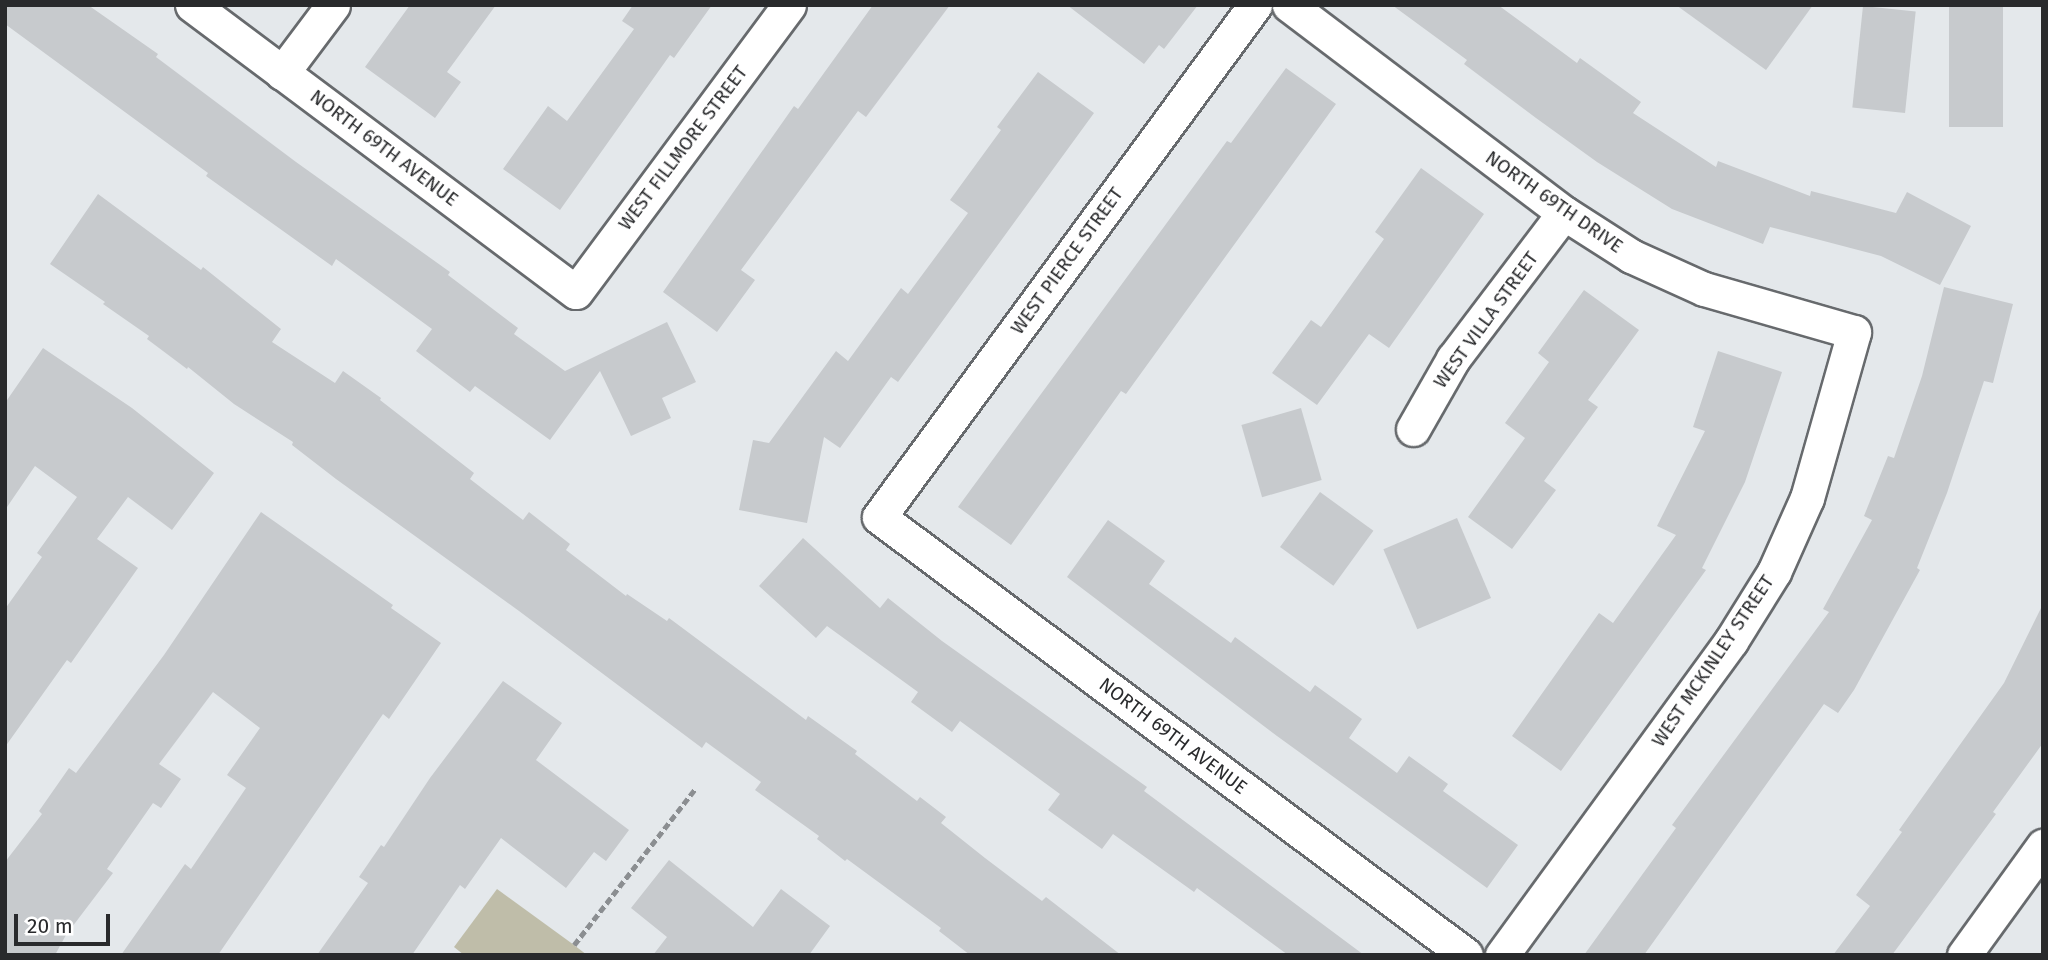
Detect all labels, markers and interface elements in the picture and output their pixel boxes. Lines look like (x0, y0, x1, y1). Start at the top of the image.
street label: WEST FILLMORE STREET (614, 61, 752, 235)
street label: NORTH 69TH AVENUE (306, 85, 462, 211)
street label: NORTH 69TH DRIVE (1481, 146, 1627, 258)
street label: WEST PIERCE STREET (1006, 183, 1128, 339)
street label: WEST VILLA STREET (1429, 247, 1543, 393)
street label: WEST MCKINLEY STREET (1647, 571, 1779, 751)
street label: NORTH 69TH AVENUE (1095, 673, 1251, 799)
scale bar (18, 900, 114, 944)
text: 20 m (27, 913, 73, 939)

